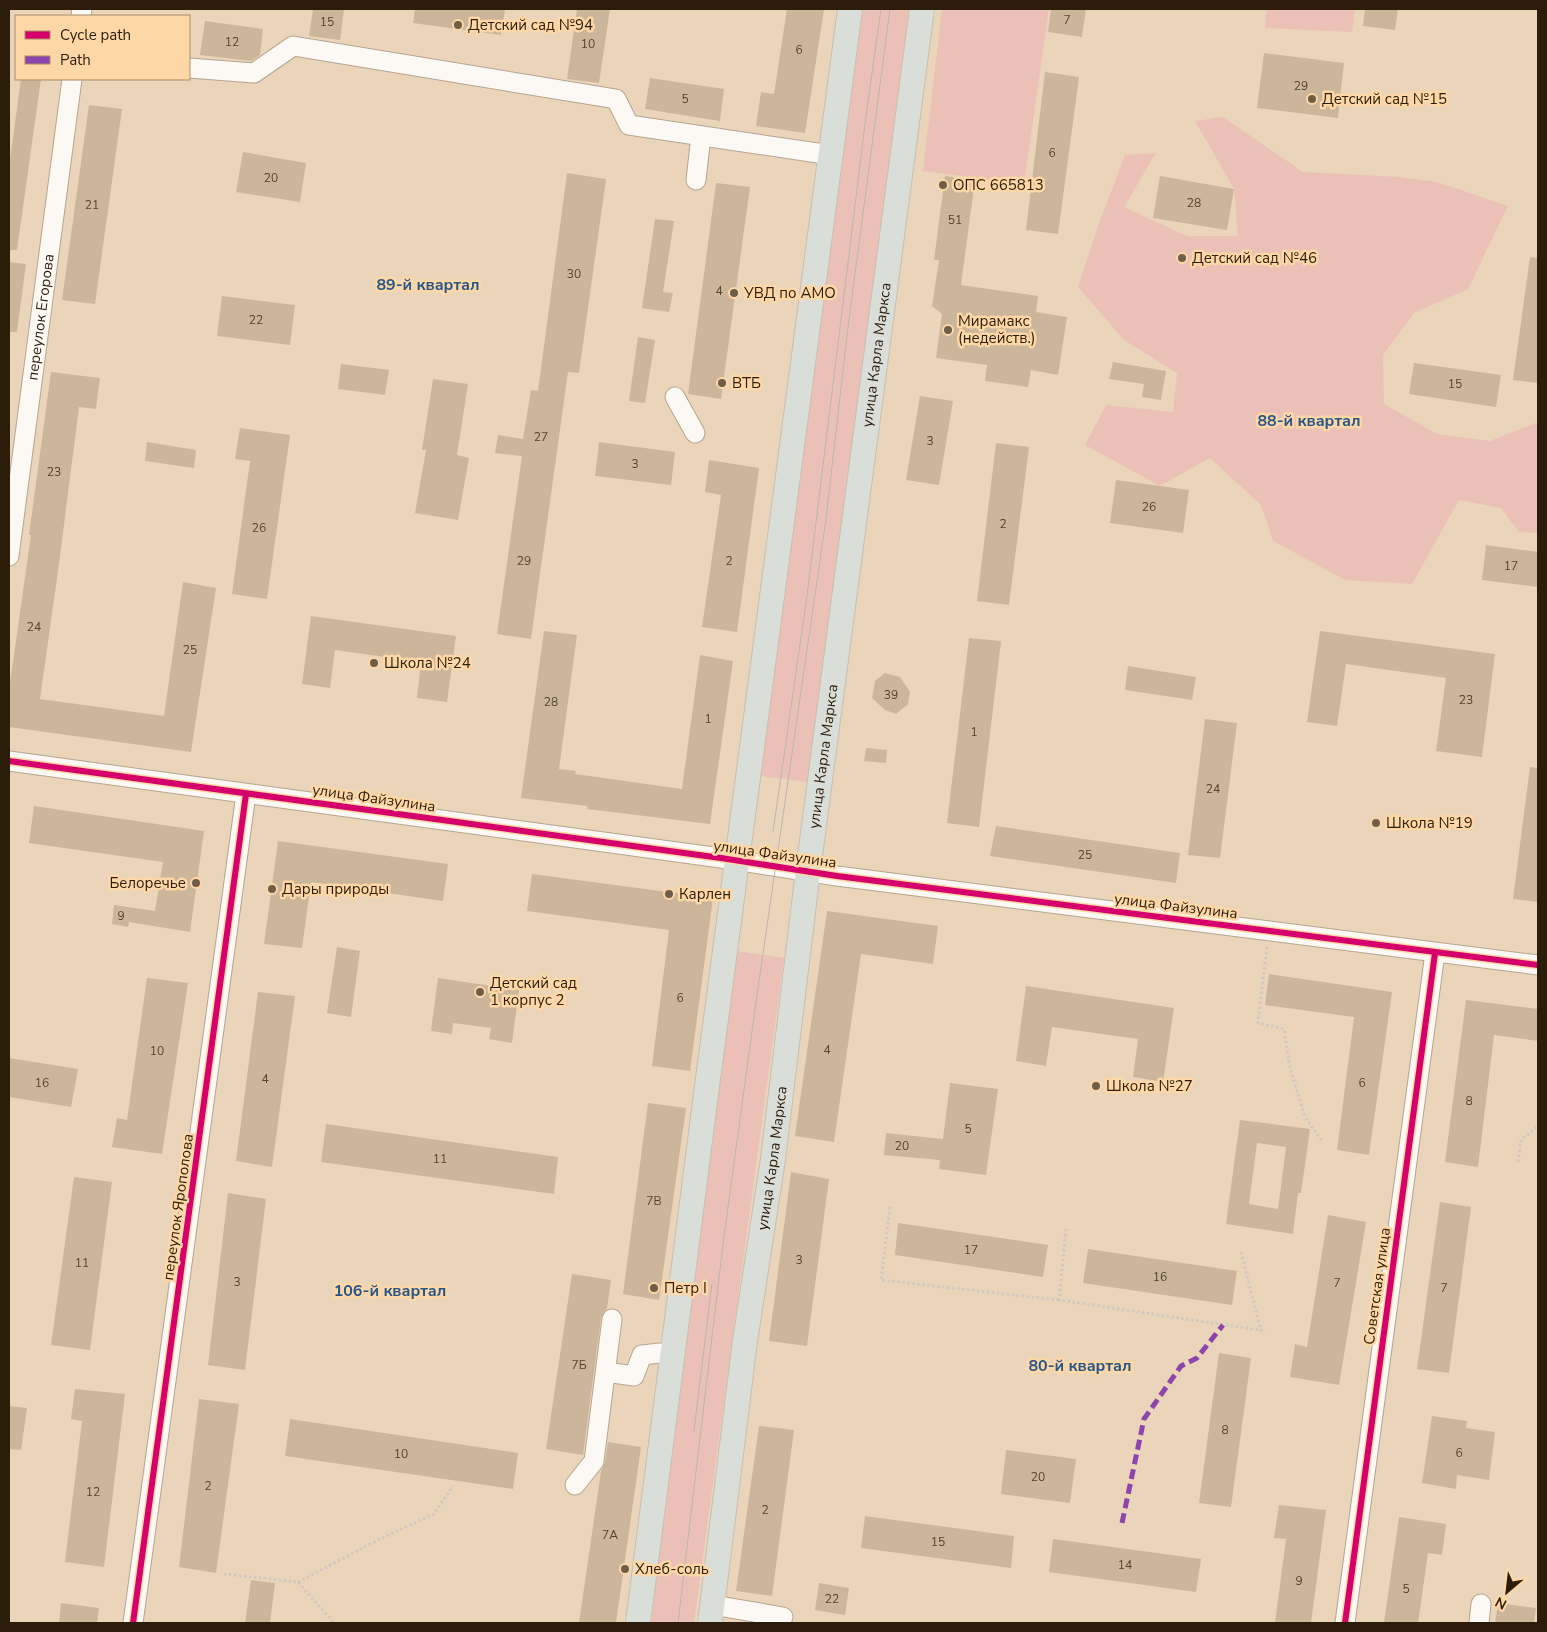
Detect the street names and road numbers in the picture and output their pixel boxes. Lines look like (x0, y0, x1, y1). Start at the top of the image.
street label: переулок Егорова (22, 252, 59, 382)
street label: улица Карла Маркса (857, 281, 896, 428)
street label: улица Карла Маркса (804, 683, 843, 830)
street label: улица Файзулина (311, 779, 437, 817)
street label: улица Файзулина (712, 835, 838, 873)
street label: улица Файзулина (1113, 888, 1239, 924)
street label: улица Карла Маркса (752, 1085, 792, 1232)
street label: переулок Ярополова (158, 1132, 198, 1282)
street label: Советская улица (1359, 1226, 1395, 1346)

